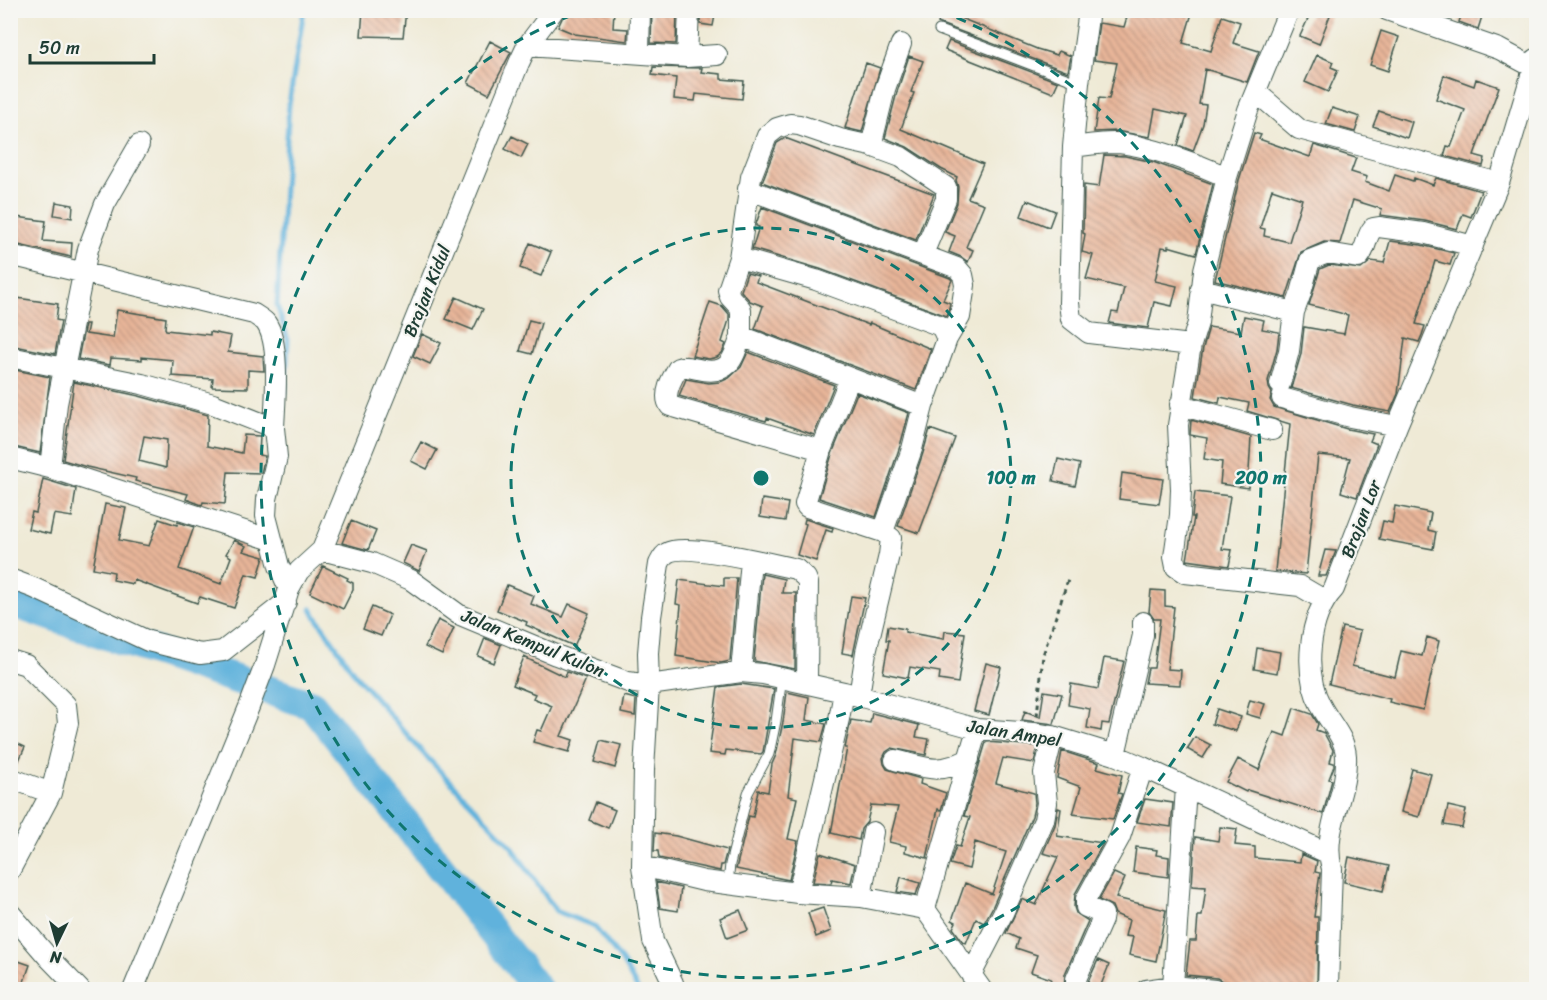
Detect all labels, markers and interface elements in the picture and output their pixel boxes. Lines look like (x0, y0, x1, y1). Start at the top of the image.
scale bar (30, 27, 154, 65)
text: 50 m (39, 32, 80, 64)
street label: Brajan Kidul (394, 239, 460, 342)
text: 100 m (987, 462, 1036, 494)
text: 200 m (1234, 462, 1287, 494)
centre of rings (751, 468, 771, 488)
street label: Brajan Lor (1331, 474, 1391, 563)
street label: Jalan Kempul Kulon (455, 599, 610, 687)
street label: Jalan Ampel (964, 710, 1064, 756)
north arrow (27, 913, 87, 973)
text: N (48, 942, 64, 972)

